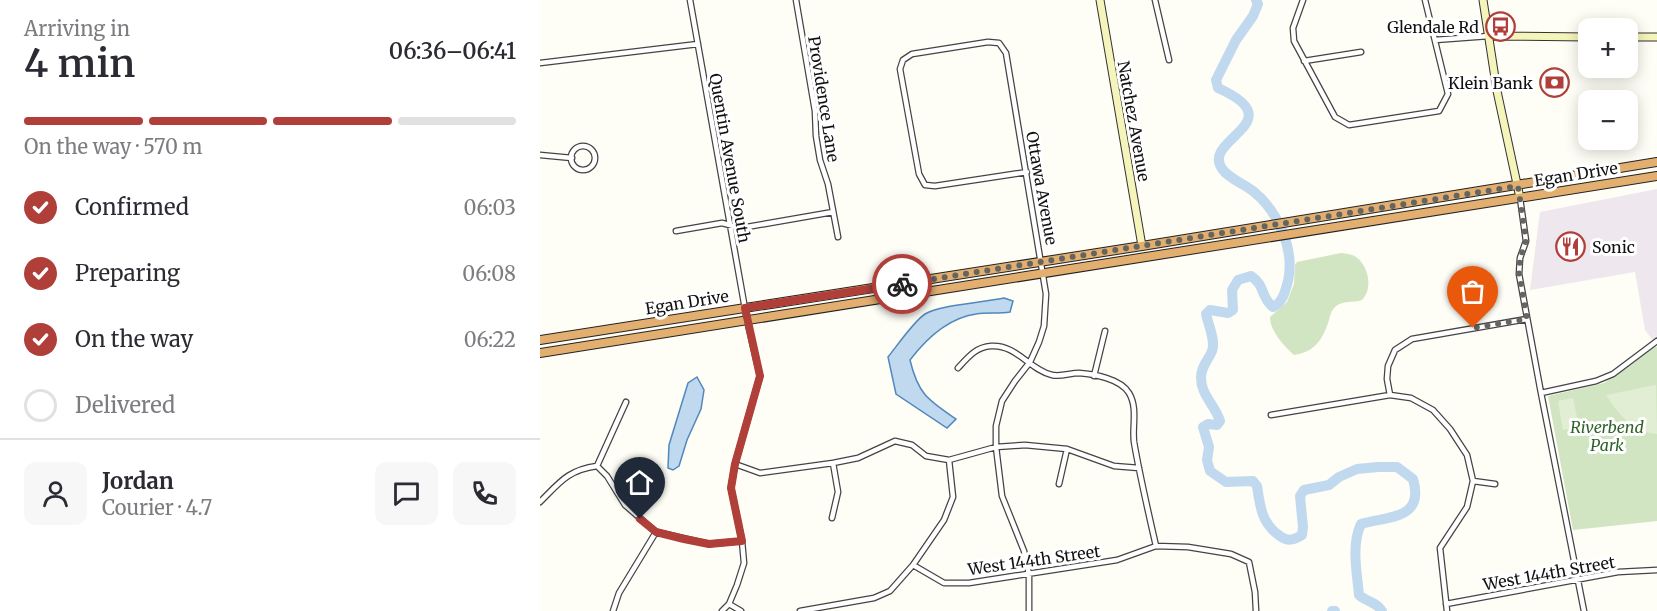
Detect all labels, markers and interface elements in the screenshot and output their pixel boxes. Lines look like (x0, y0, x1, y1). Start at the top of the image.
bus stop icon: Glendale Rd (1484, 11, 1516, 43)
text: Arriving in (24, 16, 130, 41)
place label: Glendale Rd (1387, 17, 1479, 37)
map controls (1578, 18, 1638, 150)
button: + (1578, 18, 1638, 78)
street label: Providence Lane (804, 35, 844, 163)
text: 06:36–06:41 (389, 37, 516, 65)
text: 4 min (24, 39, 135, 88)
street label: Natchez Avenue (1114, 59, 1154, 183)
bank icon: Klein Bank (1538, 67, 1570, 99)
street label: Quentin Avenue South (705, 72, 755, 245)
place label: Klein Bank (1448, 73, 1534, 93)
button: − (1578, 90, 1638, 150)
street label: Ottawa Avenue (1022, 130, 1062, 246)
text: On the way · 570 m (24, 134, 202, 159)
street label: Egan Drive (1533, 158, 1619, 190)
icon: check (24, 191, 57, 224)
text: Confirmed (75, 193, 189, 221)
text: 06:03 (464, 195, 516, 220)
restaurant icon: Sonic (1555, 231, 1587, 263)
place label: Sonic (1592, 237, 1635, 257)
courier (872, 254, 932, 314)
icon: check (24, 257, 57, 290)
text: Preparing (75, 259, 180, 287)
text: 06:08 (462, 261, 516, 286)
pin (1447, 266, 1498, 328)
icon: bike (886, 268, 919, 301)
icon: bag (1456, 275, 1489, 308)
street label: Egan Drive (644, 286, 730, 318)
icon: check (24, 323, 57, 356)
text: On the way (75, 325, 193, 353)
text: 06:22 (464, 327, 516, 352)
text: Delivered (75, 391, 175, 419)
park label: Riverbend Park (1570, 417, 1644, 455)
pin (614, 457, 665, 519)
button: person (24, 462, 87, 525)
button: chat (375, 462, 438, 525)
button: phone (453, 462, 516, 525)
icon: home (623, 466, 656, 499)
text: Jordan (102, 467, 174, 495)
text: Courier · 4.7 (102, 495, 212, 520)
street label: West 144th Street (965, 541, 1102, 579)
street label: West 144th Street (1480, 551, 1617, 595)

